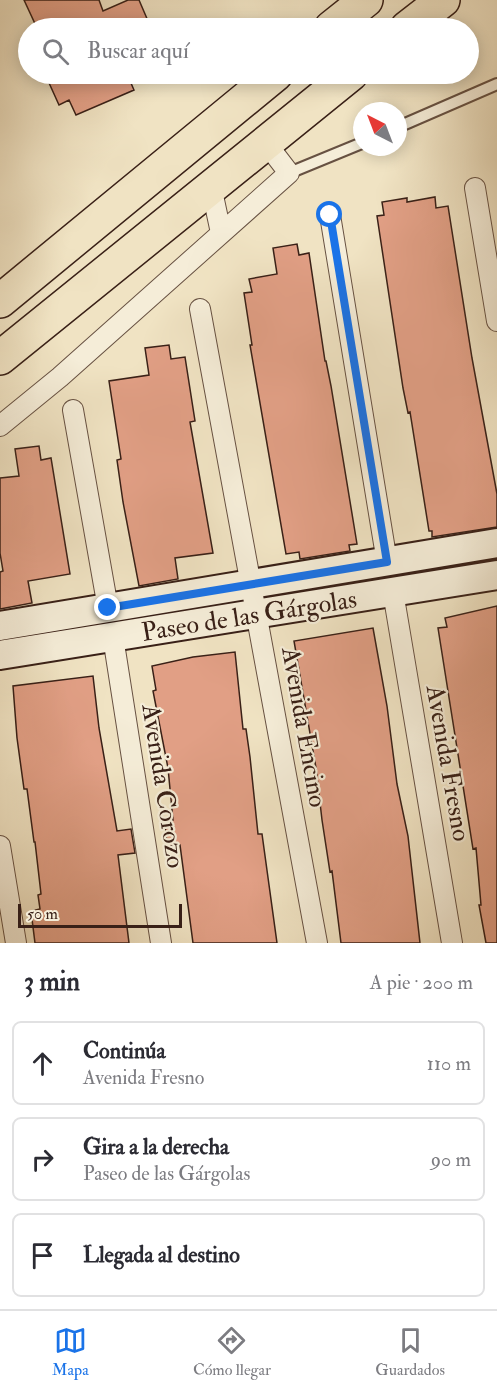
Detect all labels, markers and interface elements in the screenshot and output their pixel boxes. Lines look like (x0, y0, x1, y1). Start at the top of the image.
search box (18, 18, 479, 84)
icon: search (39, 35, 72, 68)
text: Buscar aquí (87, 37, 189, 65)
north arrow (353, 102, 407, 156)
route start (316, 201, 342, 227)
street label: Paseo de las Gárgolas (139, 583, 359, 649)
route end (94, 594, 120, 620)
street label: Avenida Encino (274, 644, 334, 810)
street label: Avenida Fresno (418, 682, 477, 844)
street label: Avenida Corozo (134, 701, 192, 870)
scale bar (18, 901, 182, 928)
text: 50 m (27, 904, 58, 924)
text: 3 min (24, 966, 80, 998)
text: A pie · 200 m (370, 970, 473, 995)
text: Continúa (83, 1037, 166, 1065)
icon: ahead (26, 1047, 59, 1080)
text: 110 m (427, 1051, 471, 1076)
text: Avenida Fresno (83, 1065, 204, 1090)
text: Gira a la derecha (83, 1133, 229, 1161)
icon: right (26, 1143, 59, 1176)
text: 90 m (431, 1147, 471, 1172)
text: Paseo de las Gárgolas (83, 1161, 250, 1186)
icon: arrive (26, 1239, 59, 1272)
text: Llegada al destino (83, 1241, 240, 1269)
tab: Mapa (52, 1324, 89, 1380)
tab: Cómo llegar (193, 1324, 271, 1380)
tab: Guardados (375, 1324, 445, 1380)

